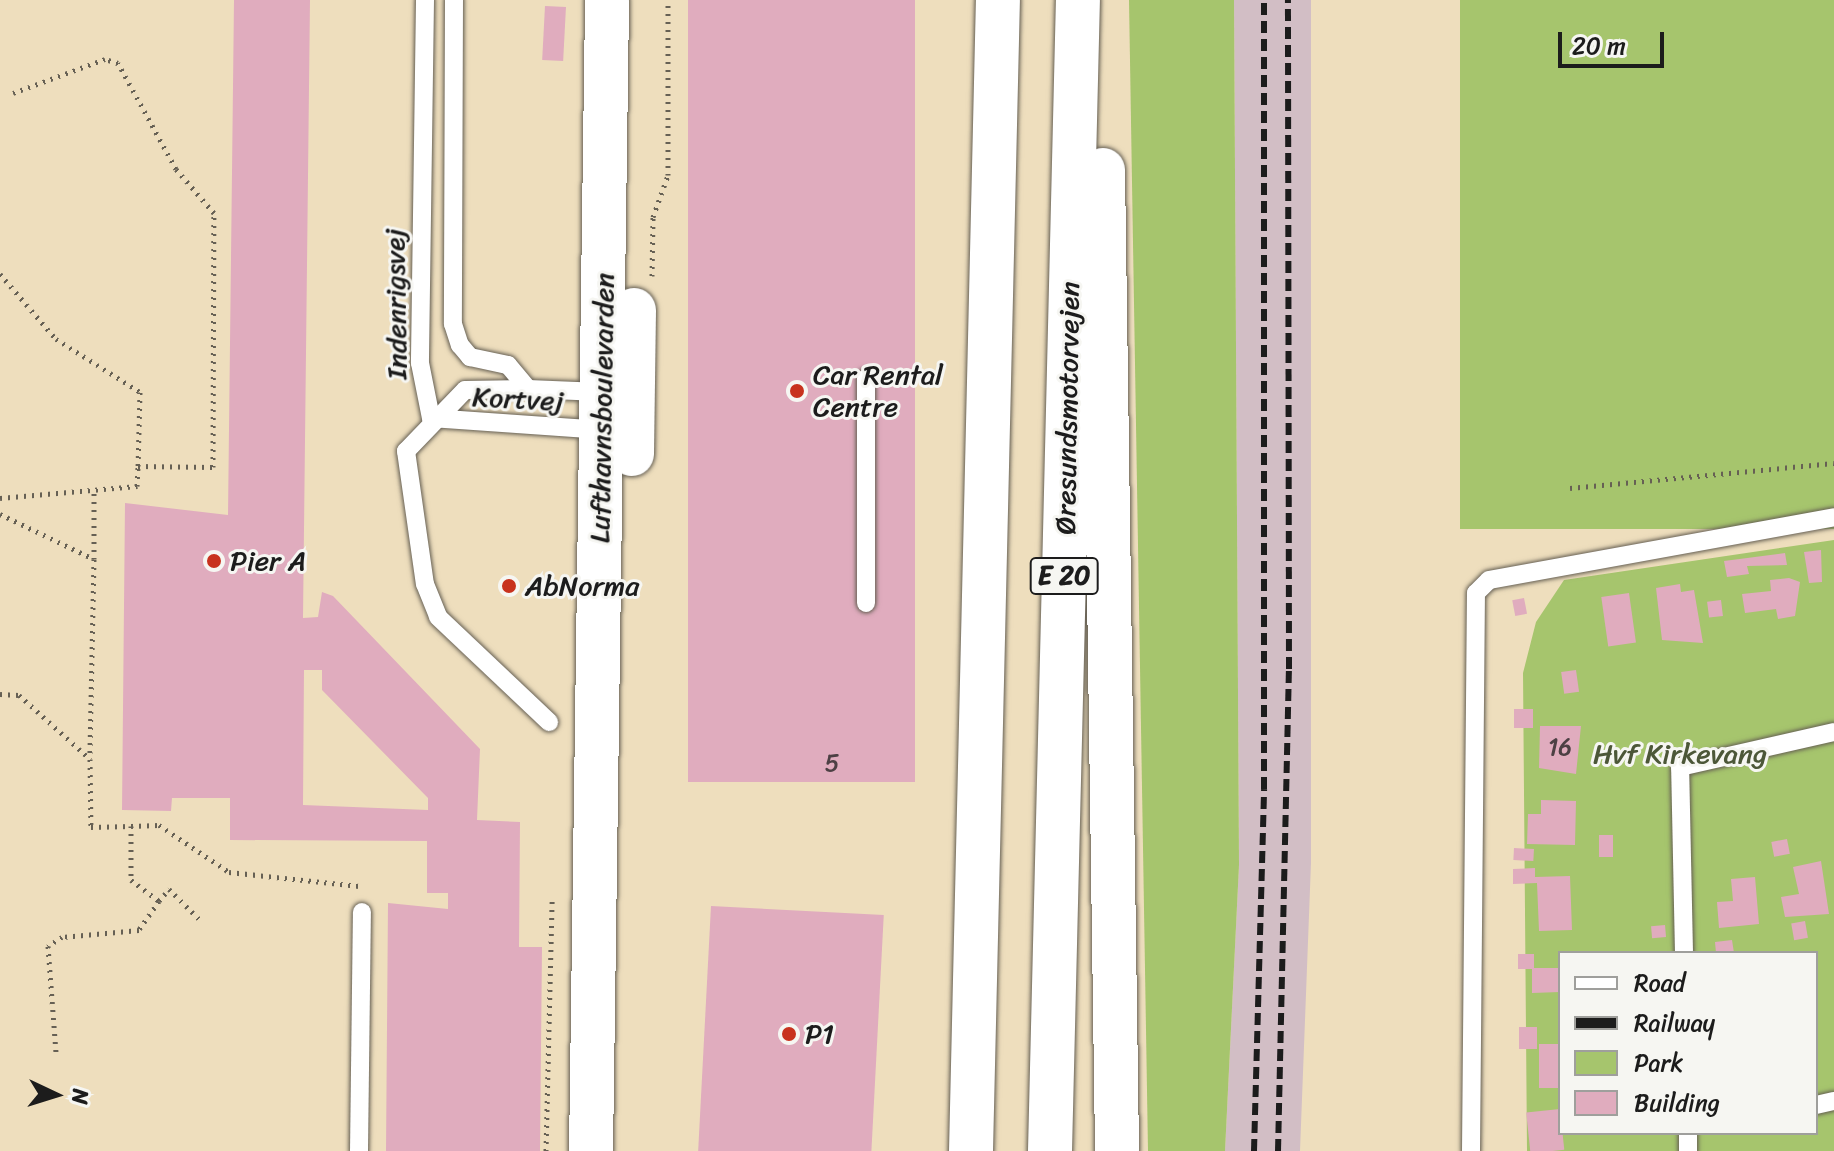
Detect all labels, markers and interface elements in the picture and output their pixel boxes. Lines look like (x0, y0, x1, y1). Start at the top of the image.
scale bar (1562, 16, 1668, 66)
text: 20 m (1572, 25, 1626, 67)
street label: Indenrigsvej (378, 228, 414, 380)
street label: Lufthavnsboulevarden (583, 273, 621, 543)
street label: Øresundsmotorvejen (1049, 281, 1087, 535)
place label: Car Rental Centre (813, 358, 944, 424)
street label: Kortvej (471, 380, 565, 418)
marker: Car Rental Centre (788, 382, 806, 400)
place label: Pier A (230, 544, 306, 578)
marker: Pier A (205, 552, 223, 570)
road number: E 20 (1028, 554, 1100, 598)
place label: AbNorma (525, 569, 639, 603)
marker: AbNorma (500, 577, 518, 595)
house number: 16 (1548, 734, 1572, 762)
park label: Hvf Kirkevang (1593, 737, 1767, 771)
house number: 5 (825, 750, 839, 778)
legend (1558, 951, 1818, 1135)
text: Road (1634, 962, 1685, 1004)
text: Railway (1634, 1002, 1715, 1044)
place label: P1 (805, 1017, 834, 1051)
marker: P1 (780, 1025, 798, 1043)
text: Park (1634, 1042, 1683, 1084)
north arrow (16, 1055, 96, 1135)
text: Building (1634, 1082, 1720, 1124)
text: N (60, 1088, 100, 1106)

